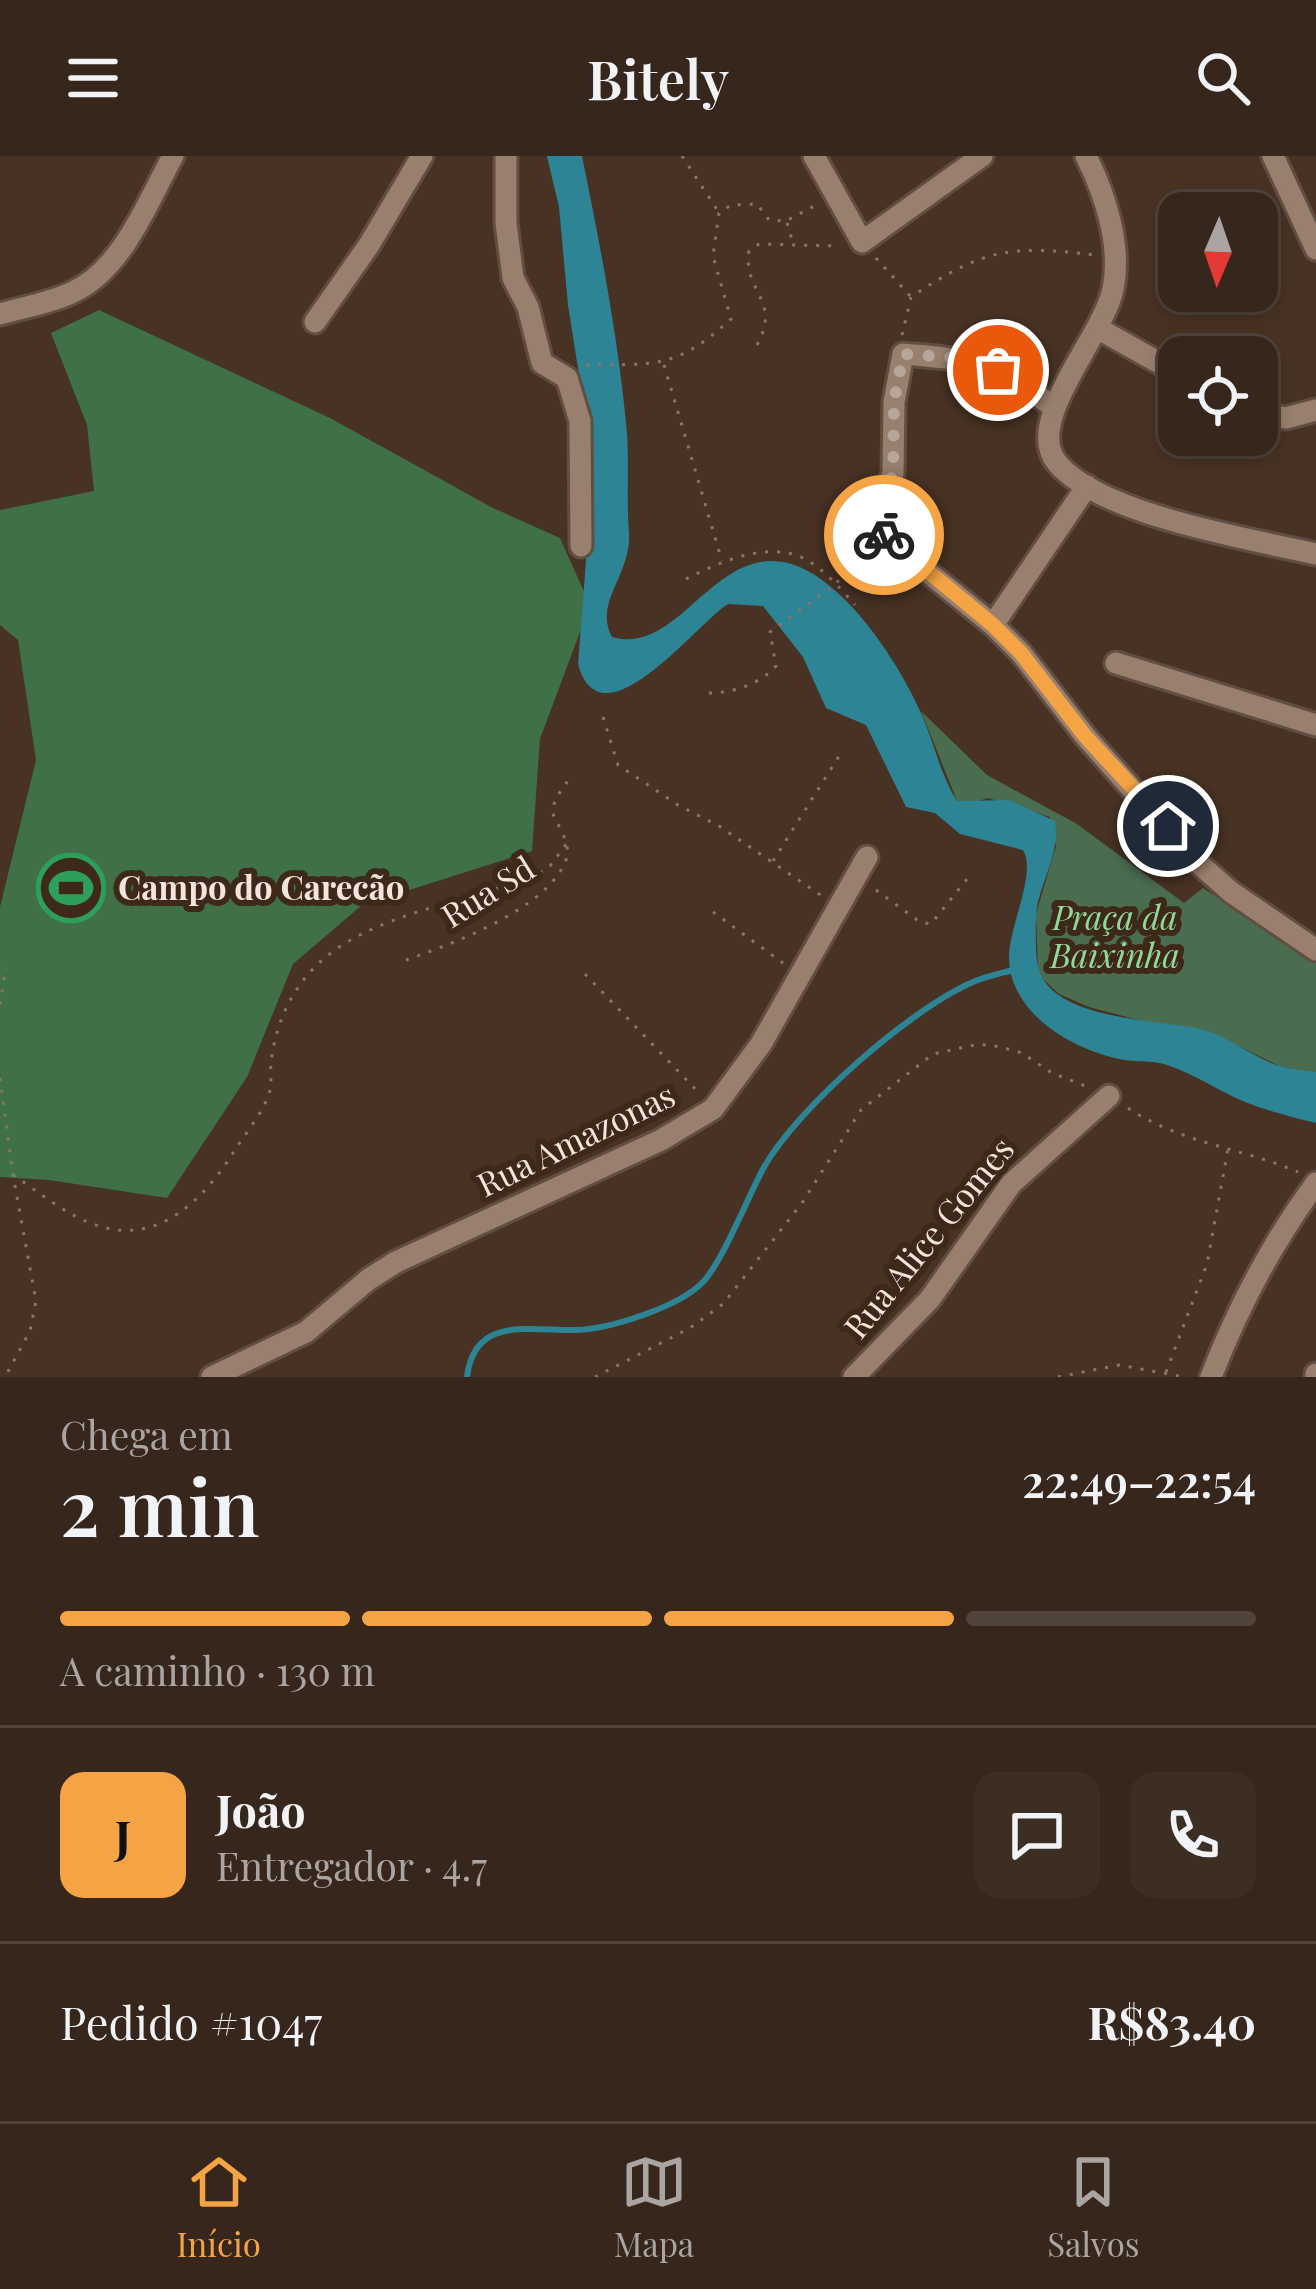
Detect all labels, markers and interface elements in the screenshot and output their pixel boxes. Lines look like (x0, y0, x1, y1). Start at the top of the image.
text: Bitely (587, 42, 729, 114)
icon: menu (60, 45, 126, 111)
icon: search (1190, 45, 1256, 111)
north arrow (1158, 192, 1278, 312)
map controls (1158, 192, 1278, 456)
pin (947, 319, 1049, 421)
button: locate (1158, 336, 1278, 456)
icon: bag (965, 337, 1031, 403)
courier (824, 475, 944, 595)
icon: bike (851, 502, 917, 568)
pin (1117, 775, 1219, 877)
icon: home (1135, 793, 1201, 859)
street label: Rua Sd (432, 845, 542, 936)
sports icon: Campo do Carecão (36, 853, 106, 923)
place label: Campo do Carecão (118, 864, 404, 908)
park label: Praça da Baixinha (1048, 894, 1180, 976)
street label: Rua Amazonas (469, 1071, 681, 1205)
street label: Rua Alice Gomes (833, 1127, 1022, 1346)
text: Chega em (60, 1408, 233, 1460)
text: 22:49–22:54 (1022, 1449, 1256, 1509)
text: 2 min (60, 1453, 259, 1557)
text: A caminho · 130 m (60, 1644, 375, 1696)
button: chat (974, 1772, 1100, 1898)
button: phone (1130, 1772, 1256, 1898)
text: João (216, 1779, 306, 1839)
text: J (115, 1805, 131, 1865)
text: Entregador · 4.7 (216, 1839, 487, 1891)
text: Pedido #1047 (60, 1991, 322, 2051)
text: R$83.40 (1087, 1991, 1256, 2051)
tab: Início (176, 2149, 261, 2265)
tab: Mapa (614, 2149, 694, 2265)
tab: Salvos (1047, 2149, 1140, 2265)

